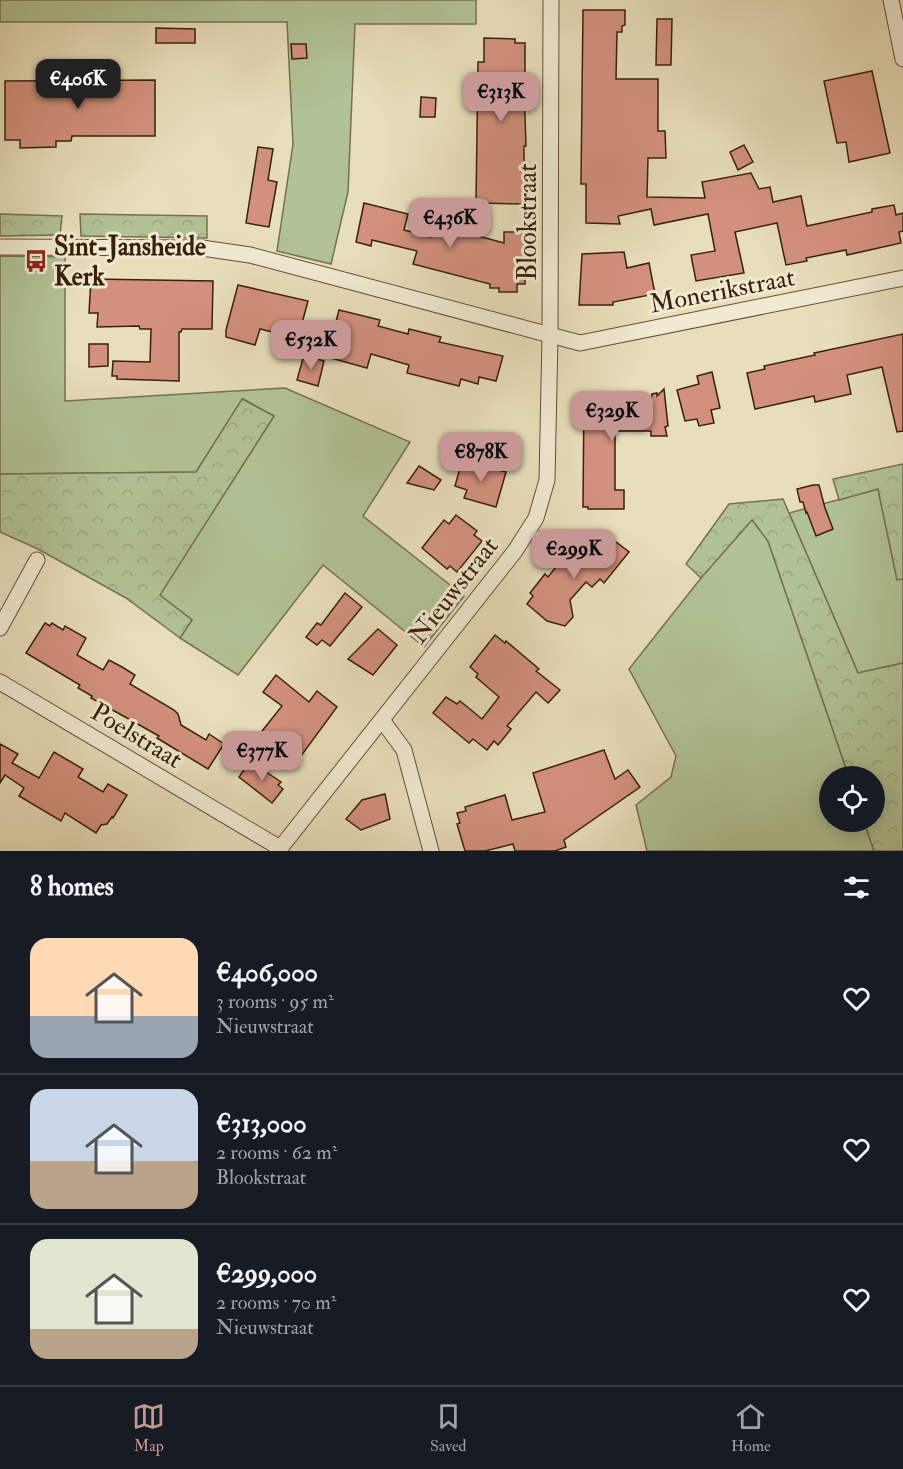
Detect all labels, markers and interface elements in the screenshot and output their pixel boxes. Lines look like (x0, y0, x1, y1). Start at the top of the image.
pin: €406K (36, 59, 120, 110)
text: €406K (50, 66, 106, 91)
pin: €313K (459, 72, 543, 123)
text: €313K (477, 79, 525, 104)
street label: Blookstraat (512, 163, 544, 281)
pin: €436K (408, 198, 492, 249)
text: €436K (423, 205, 477, 230)
place label: Sint-Jansheide Kerk (54, 231, 206, 293)
bus stop icon: Sint-Jansheide Kerk (23, 248, 49, 274)
street label: Monerikstraat (647, 261, 797, 321)
pin: €532K (269, 320, 353, 371)
text: €532K (285, 327, 337, 352)
pin: €329K (570, 391, 654, 442)
text: €329K (585, 398, 639, 423)
pin: €878K (439, 432, 523, 483)
text: €878K (454, 439, 508, 464)
pin: €299K (532, 529, 616, 580)
street label: Nieuwstraat (402, 531, 505, 650)
text: €299K (546, 536, 602, 561)
street label: Poelstraat (85, 696, 188, 776)
pin: €377K (220, 731, 304, 782)
text: €377K (236, 738, 288, 763)
map controls (819, 766, 885, 832)
button: locate (819, 766, 885, 832)
text: 8 homes (30, 871, 114, 903)
icon: filters (840, 871, 873, 904)
text: €406,000 (216, 957, 318, 989)
icon: home (78, 962, 150, 1034)
icon: heart (840, 982, 873, 1015)
text: 3 rooms · 95 m² (216, 989, 334, 1014)
text: Nieuwstraat (216, 1014, 314, 1039)
text: €313,000 (216, 1108, 307, 1140)
icon: home (78, 1113, 150, 1185)
icon: heart (840, 1133, 873, 1166)
text: 2 rooms · 62 m² (216, 1140, 337, 1165)
text: Blookstraat (216, 1165, 306, 1190)
text: €299,000 (216, 1258, 317, 1290)
icon: home (78, 1263, 150, 1335)
icon: heart (840, 1283, 873, 1316)
text: 2 rooms · 70 m² (216, 1290, 336, 1315)
text: Nieuwstraat (216, 1315, 314, 1340)
tab: Map (132, 1400, 165, 1456)
tab: Saved (430, 1400, 466, 1456)
tab: Home (731, 1400, 771, 1456)

